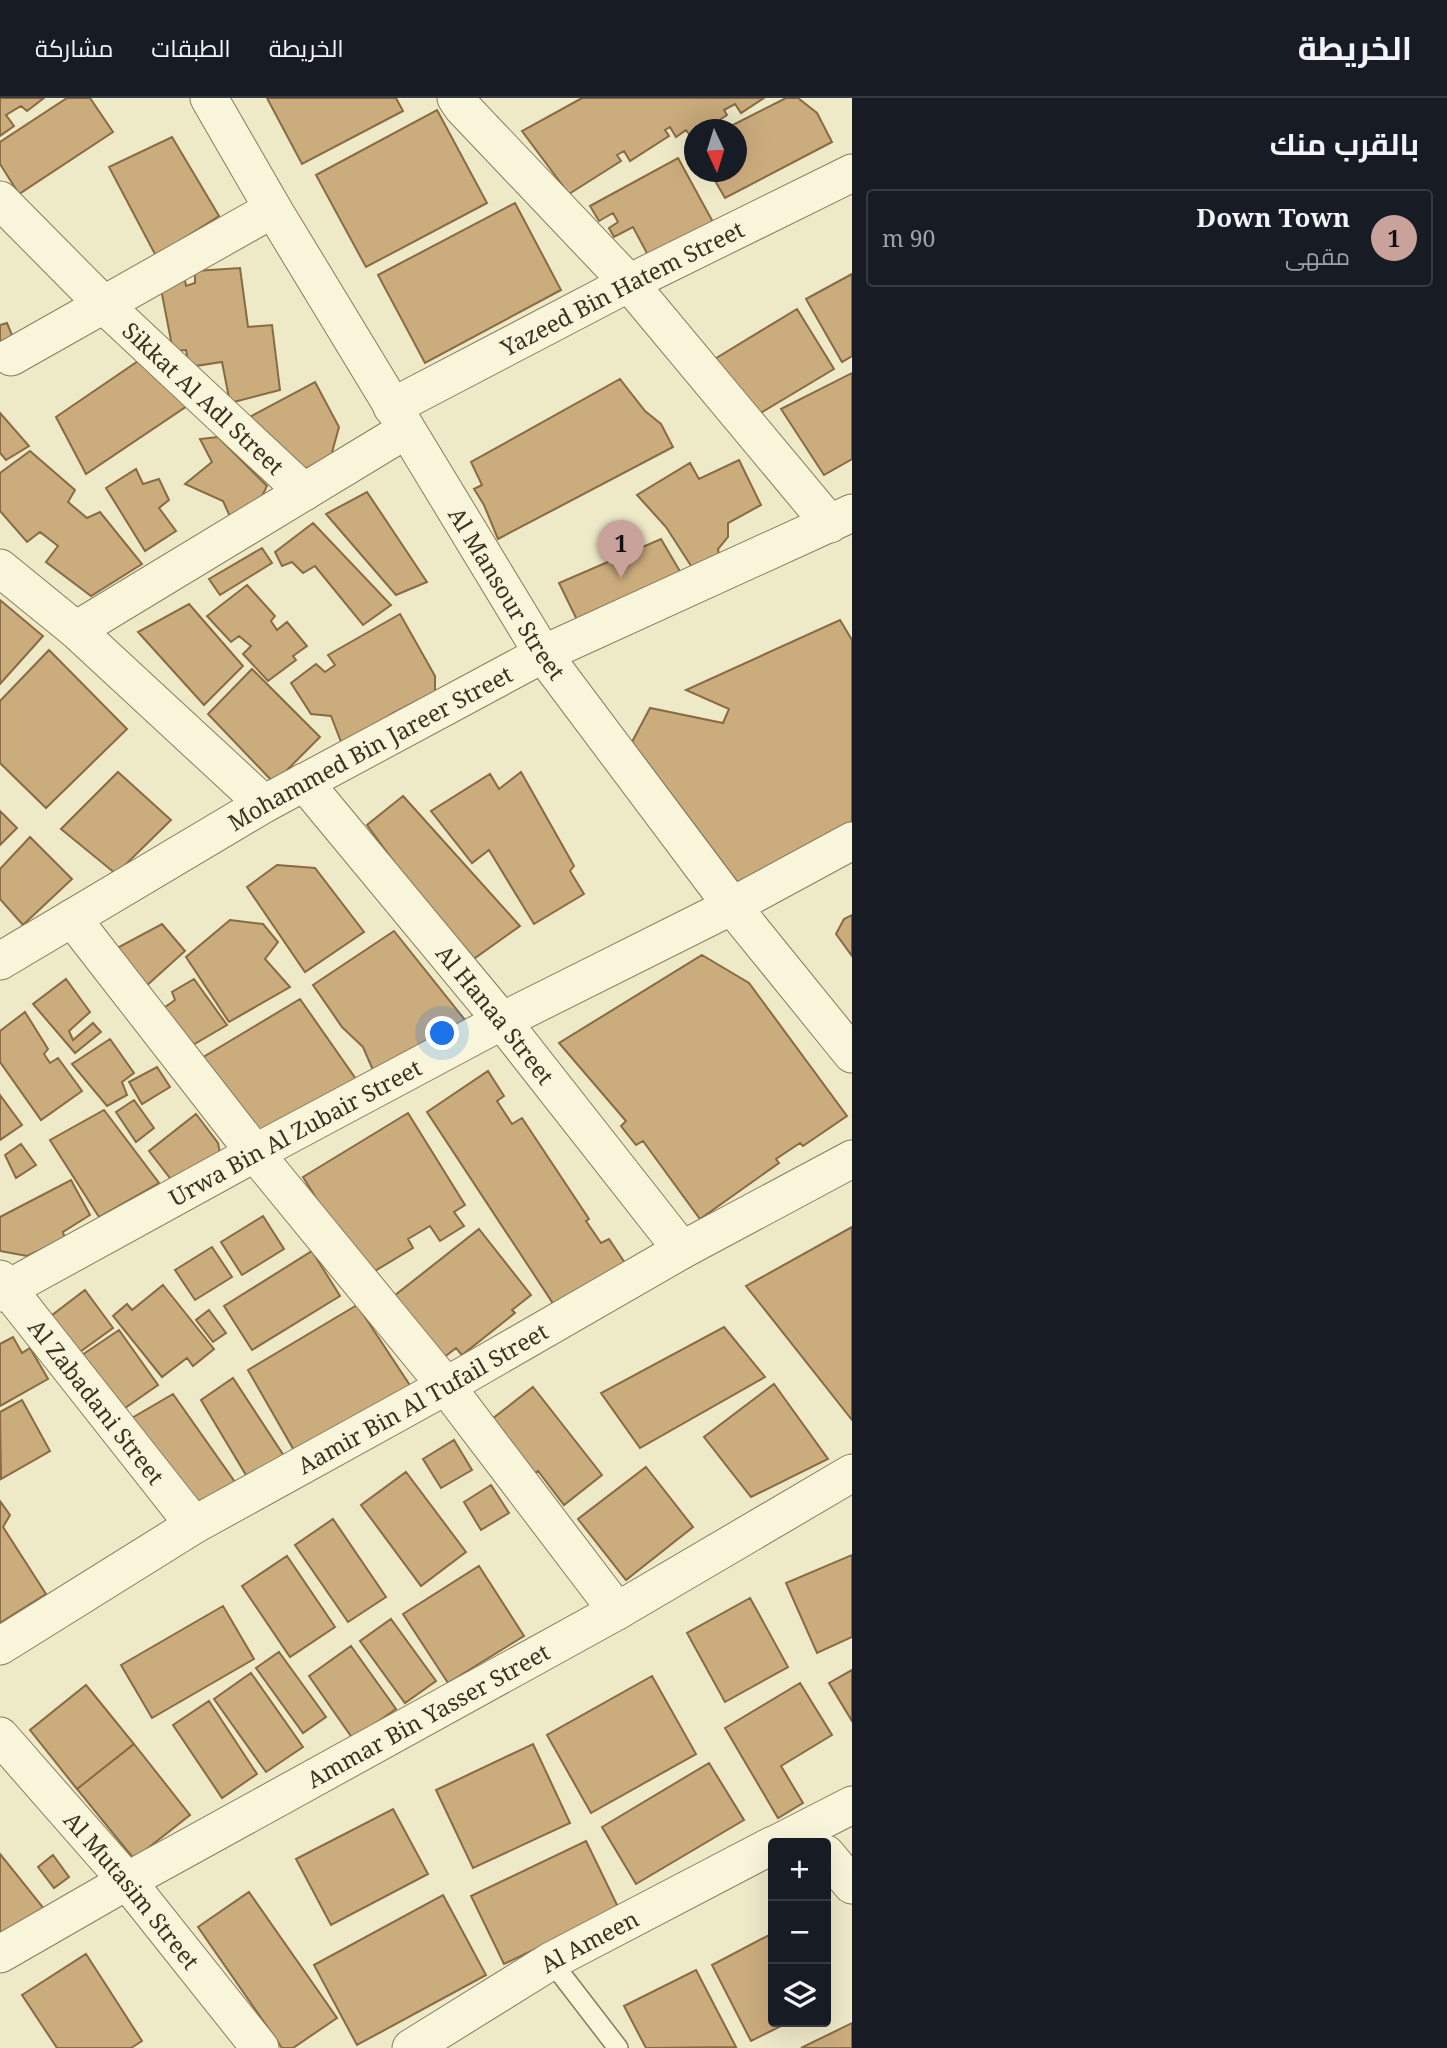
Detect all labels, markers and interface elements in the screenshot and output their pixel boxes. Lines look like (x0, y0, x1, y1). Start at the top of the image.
text: الخريطة (1298, 25, 1412, 70)
text: مشاركة (35, 31, 113, 64)
text: الطبقات (151, 31, 231, 64)
text: الخريطة (269, 31, 344, 64)
north arrow (684, 119, 747, 182)
text: بالقرب منك (1270, 123, 1419, 164)
text: Down Town (1196, 199, 1350, 235)
street label: Yazeed Bin Hatem Street (494, 213, 749, 364)
text: 90 m (882, 222, 935, 254)
text: 1 (1388, 222, 1401, 254)
text: مقهى (1285, 240, 1350, 272)
street label: Sikkat Al Adl Street (116, 314, 291, 482)
street label: Al Mansour Street (441, 501, 573, 686)
pin: 1 (598, 520, 644, 578)
street label: Mohammed Bin Jareer Street (222, 658, 518, 838)
street label: Al Hanaa Street (429, 938, 562, 1091)
your location (425, 1016, 459, 1050)
street label: Urwa Bin Al Zubair Street (163, 1051, 427, 1213)
street label: Al Zabadani Street (21, 1312, 172, 1491)
street label: Aamir Bin Al Tufail Street (291, 1315, 554, 1481)
street label: Ammar Bin Yasser Street (301, 1635, 555, 1795)
street label: Al Mutasim Street (57, 1804, 207, 1976)
map controls (768, 1838, 831, 2027)
button: + (768, 1838, 831, 1901)
button: − (768, 1901, 831, 1964)
street label: Al Ameen (534, 1902, 644, 1980)
button: layers (768, 1964, 831, 2027)

